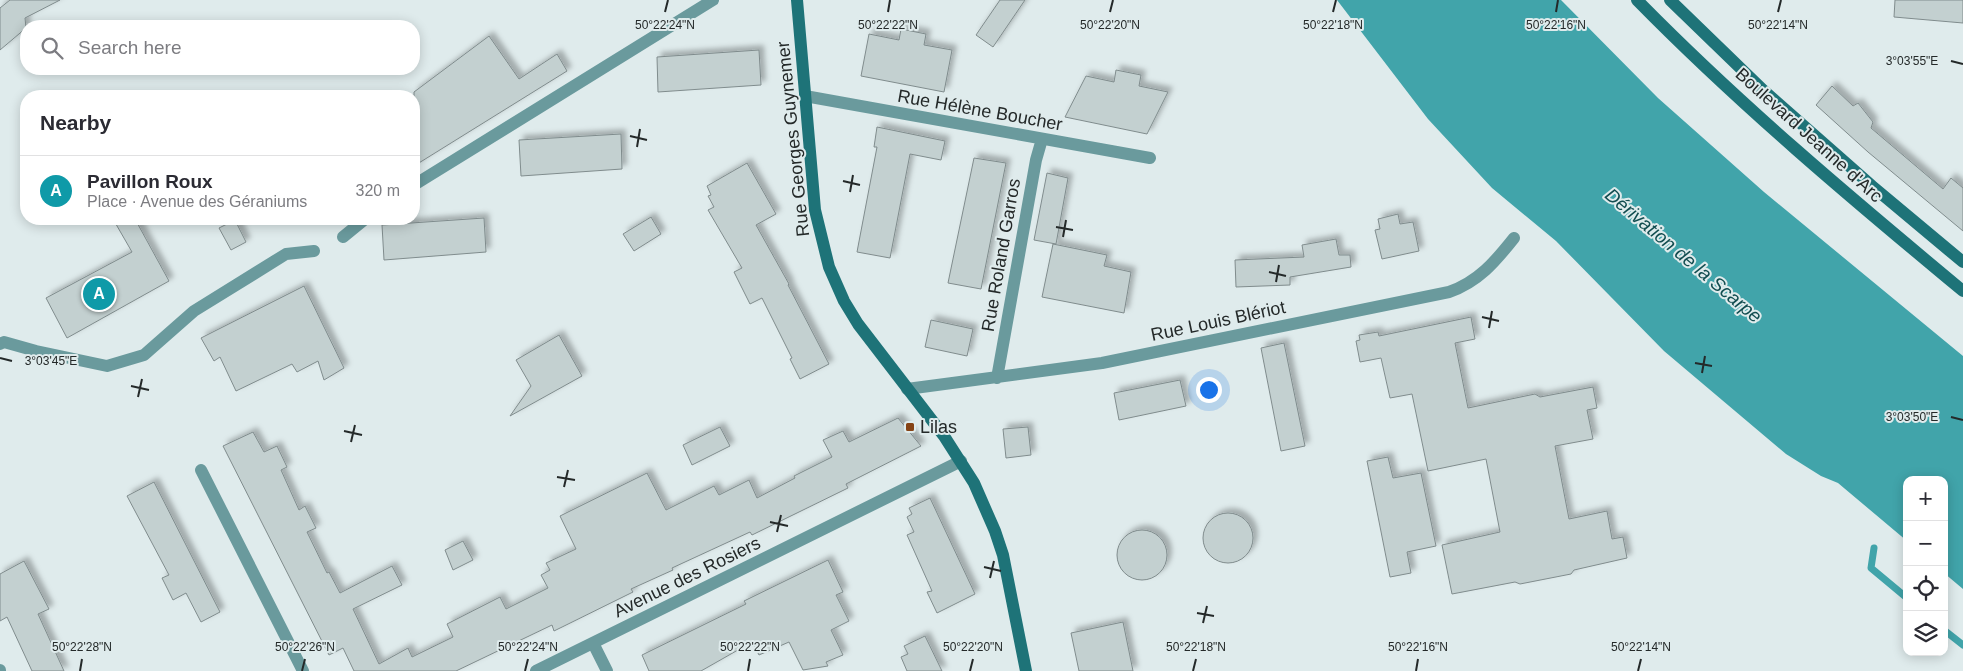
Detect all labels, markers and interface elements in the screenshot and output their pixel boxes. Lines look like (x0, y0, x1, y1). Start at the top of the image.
text: 50°22'24"N (635, 18, 695, 32)
text: 50°22'22"N (858, 18, 918, 32)
text: 50°22'20"N (1080, 18, 1140, 32)
text: 50°22'18"N (1303, 18, 1363, 32)
text: 50°22'16"N (1526, 18, 1586, 32)
text: 50°22'14"N (1748, 18, 1808, 32)
search box (20, 20, 420, 75)
icon: search (38, 34, 66, 62)
text: Search here (78, 37, 182, 58)
street label: Rue Georges Guynemer (773, 40, 813, 238)
text: 3°03'55"E (1886, 54, 1938, 68)
street label: Boulevard Jeanne d'Arc (1732, 64, 1886, 206)
street label: Rue Hélène Boucher (896, 86, 1064, 134)
text: Nearby (40, 111, 111, 134)
text: Pavillon Roux (87, 171, 213, 192)
street label: Rue Roland Garros (978, 177, 1024, 333)
text: A (50, 182, 62, 199)
text: 320 m (356, 182, 400, 199)
water label: Dérivation de la Scarpe (1601, 184, 1766, 327)
text: Place · Avenue des Géraniums (87, 193, 307, 210)
pin: A (83, 275, 115, 313)
street label: Rue Louis Blériot (1149, 297, 1287, 345)
text: 3°03'45"E (25, 354, 77, 368)
your location (1196, 377, 1222, 403)
text: 3°03'50"E (1886, 410, 1938, 424)
place label: Lilas (920, 417, 957, 437)
marker: Lilas (904, 421, 916, 433)
map controls (1903, 476, 1948, 656)
button: + (1903, 476, 1948, 521)
button: − (1903, 521, 1948, 566)
street label: Avenue des Rosiers (610, 533, 764, 621)
button: locate (1903, 566, 1948, 611)
button: layers (1903, 611, 1948, 656)
text: 50°22'28"N (52, 640, 112, 654)
text: 50°22'26"N (275, 640, 335, 654)
text: 50°22'24"N (498, 640, 558, 654)
text: 50°22'22"N (720, 640, 780, 654)
text: 50°22'20"N (943, 640, 1003, 654)
text: 50°22'18"N (1166, 640, 1226, 654)
text: 50°22'16"N (1388, 640, 1448, 654)
text: 50°22'14"N (1611, 640, 1671, 654)

